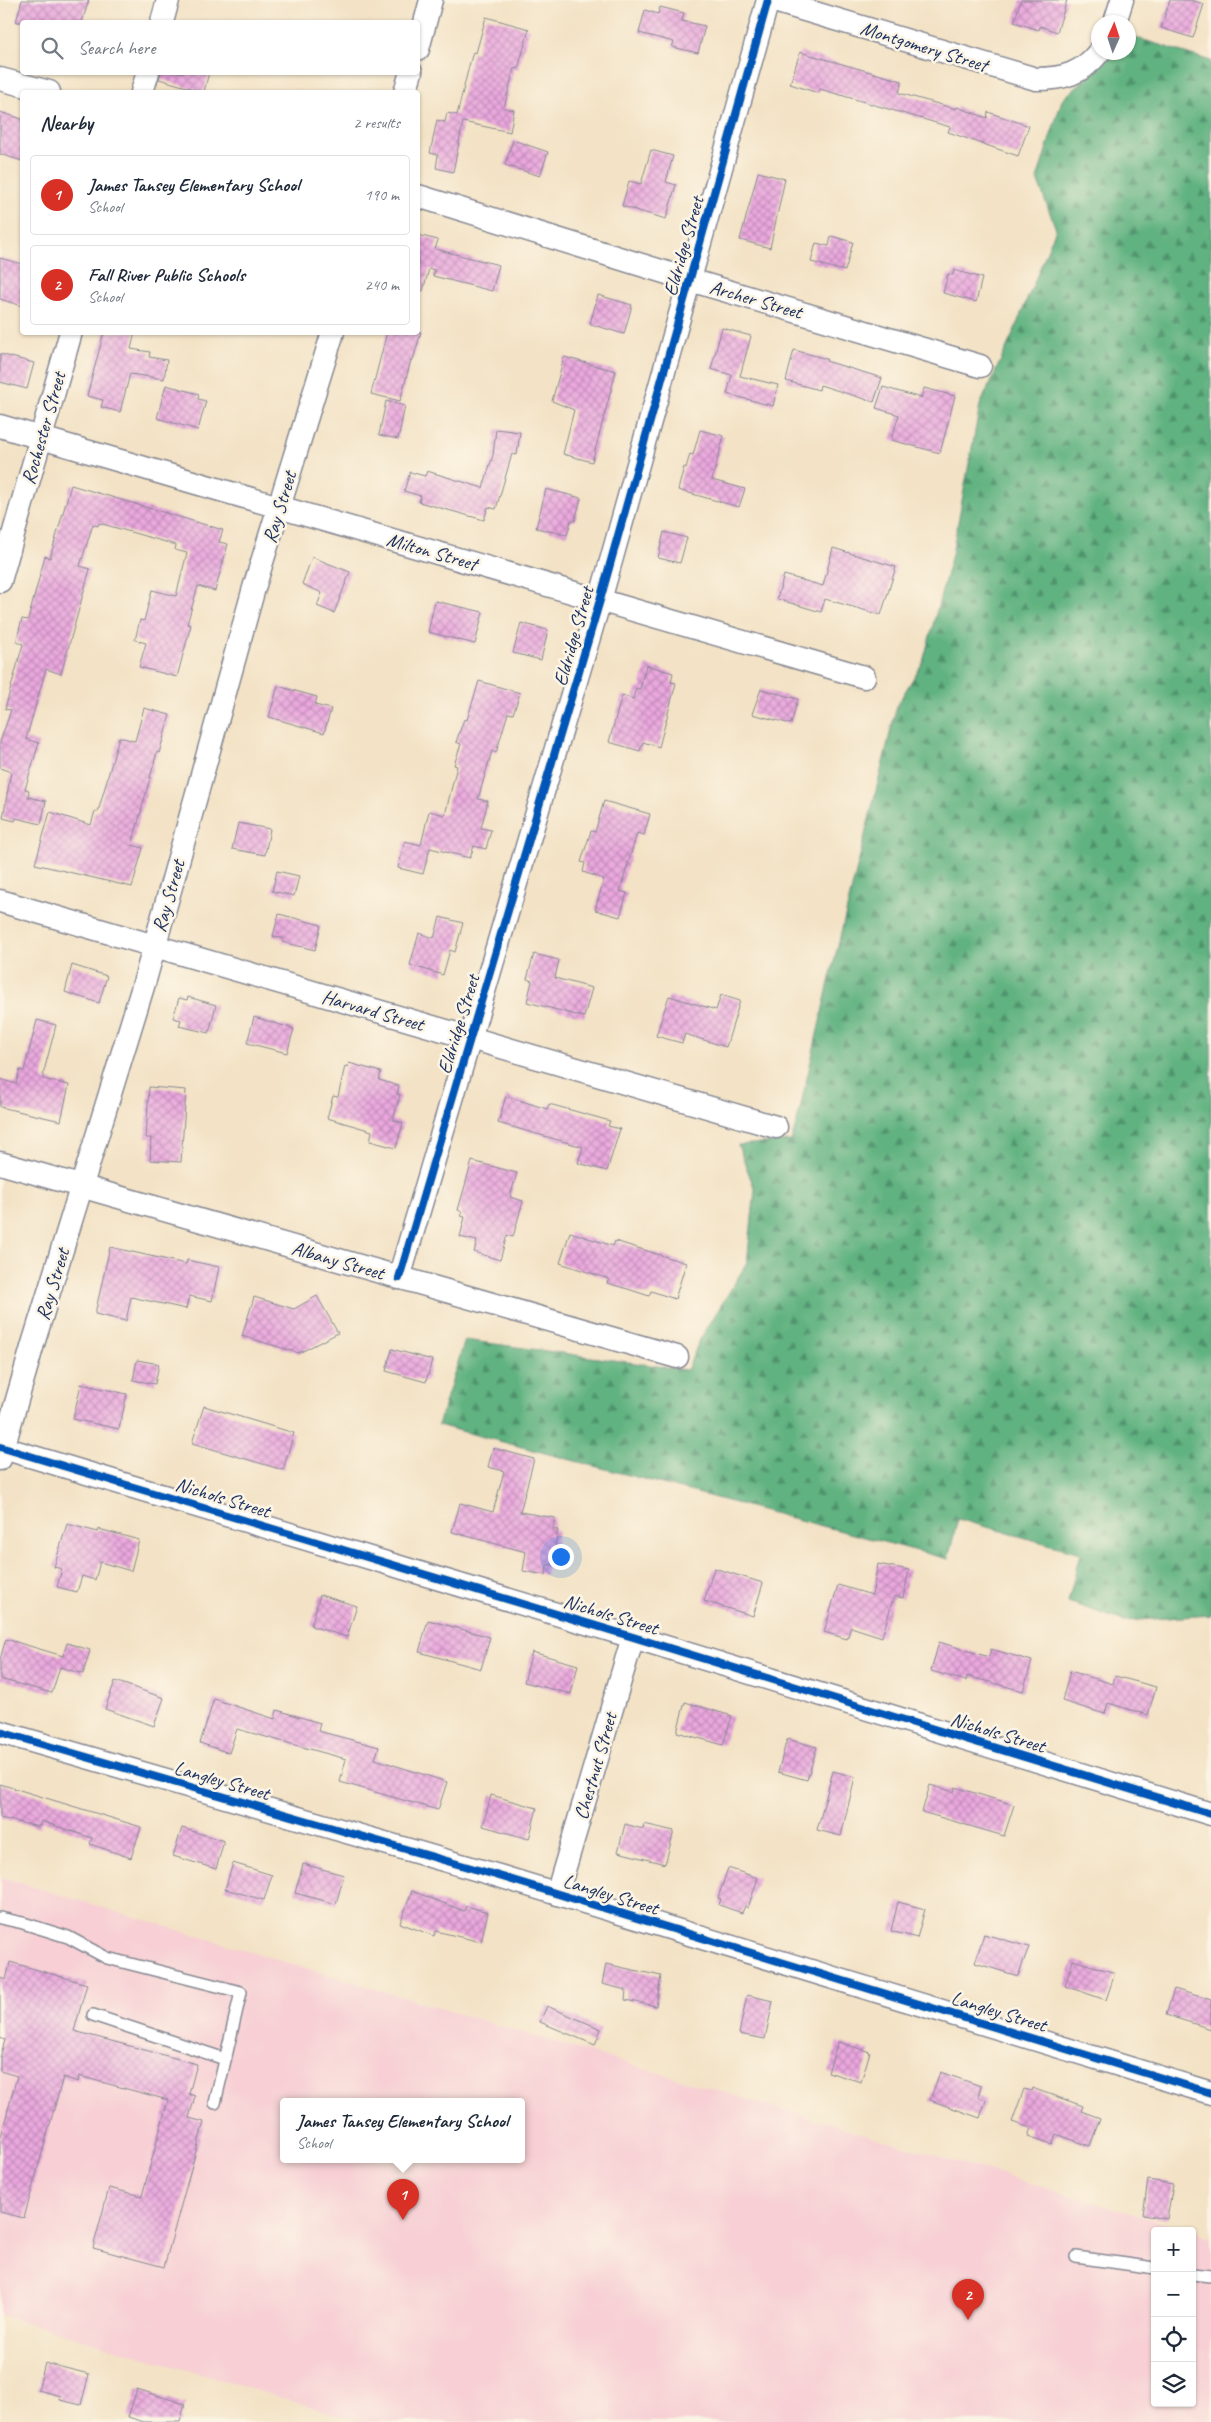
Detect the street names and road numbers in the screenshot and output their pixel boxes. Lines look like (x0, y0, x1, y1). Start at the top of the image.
street label: Montgomery Street (857, 15, 994, 79)
street label: Eldridge Street (657, 191, 710, 299)
street label: Archer Street (707, 274, 807, 325)
street label: Rochester Street (16, 367, 72, 487)
street label: Ray Street (257, 466, 303, 546)
street label: Milton Street (384, 527, 483, 577)
street label: Eldridge Street (547, 581, 600, 689)
street label: Ray Street (146, 855, 191, 935)
street label: Eldridge Street (432, 969, 486, 1077)
street label: Harvard Street (319, 984, 429, 1038)
street label: Albany Street (289, 1235, 389, 1286)
street label: Ray Street (30, 1243, 76, 1323)
street label: Nichols Street (173, 1471, 275, 1524)
street label: Nichols Street (561, 1588, 663, 1641)
street label: Nichols Street (948, 1706, 1050, 1759)
street label: Chestnut Street (568, 1708, 623, 1822)
street label: Langley Street (171, 1755, 275, 1807)
street label: Langley Street (560, 1868, 664, 1921)
street label: Langley Street (948, 1985, 1052, 2038)

